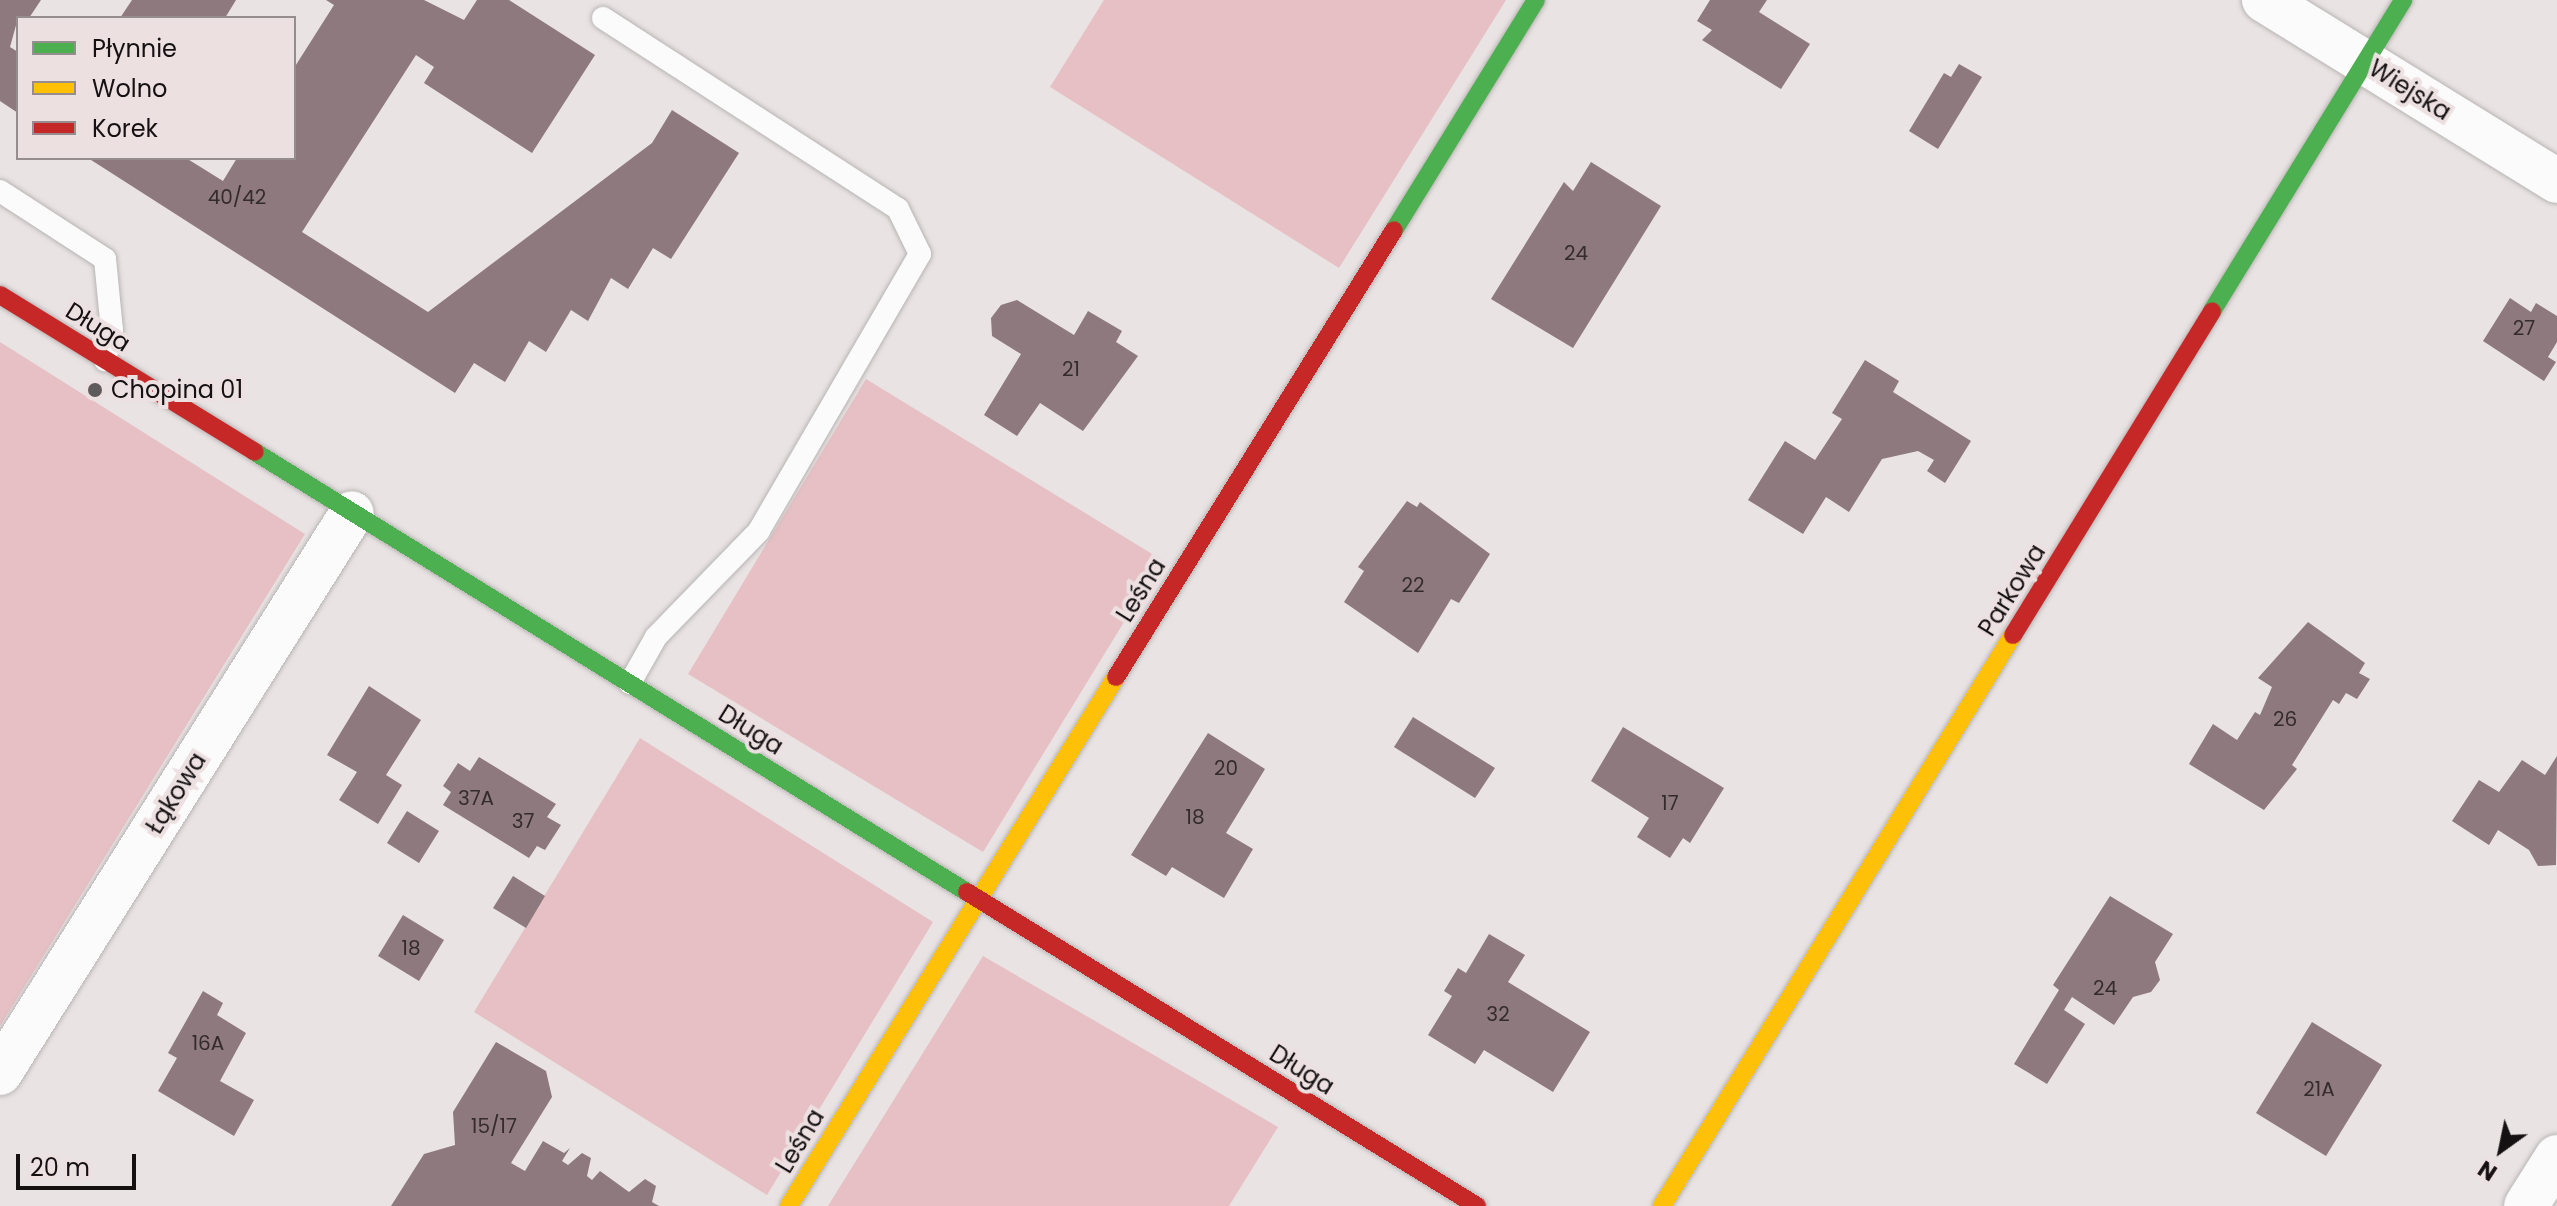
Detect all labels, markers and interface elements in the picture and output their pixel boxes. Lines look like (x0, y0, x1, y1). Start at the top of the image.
legend (16, 16, 296, 160)
text: Płynnie (92, 32, 177, 65)
street label: Wiejska (2364, 54, 2456, 126)
text: Wolno (92, 72, 167, 105)
text: Korek (92, 112, 158, 145)
house number: 40/42 (208, 185, 266, 209)
house number: 24 (1564, 241, 1588, 265)
street label: Długa (60, 296, 136, 358)
house number: 27 (2513, 316, 2535, 340)
house number: 21 (1062, 357, 1080, 381)
place label: Chopina 01 (111, 376, 243, 404)
marker: Chopina 01 (86, 381, 104, 399)
street label: Parkowa (1973, 539, 2051, 641)
street label: Leśna (1110, 553, 1172, 627)
house number: 22 (1402, 573, 1424, 597)
street label: Długa (713, 699, 789, 761)
house number: 26 (2273, 707, 2297, 731)
street label: Łąkowa (140, 747, 212, 839)
house number: 20 (1214, 756, 1238, 780)
house number: 37A (458, 786, 494, 810)
house number: 17 (1661, 791, 1679, 815)
house number: 18 (1185, 805, 1205, 829)
house number: 37 (512, 809, 534, 833)
house number: 18 (401, 936, 421, 960)
house number: 24 (2093, 976, 2117, 1000)
house number: 32 (1486, 1002, 1510, 1026)
house number: 16A (192, 1031, 224, 1055)
street label: Długa (1264, 1039, 1340, 1101)
house number: 21A (2303, 1077, 2335, 1101)
street label: Leśna (770, 1104, 830, 1178)
north arrow (2461, 1110, 2541, 1190)
house number: 15/17 (471, 1114, 517, 1138)
scale bar (20, 1138, 140, 1188)
text: 20 m (30, 1151, 90, 1184)
text: N (2472, 1153, 2503, 1188)

